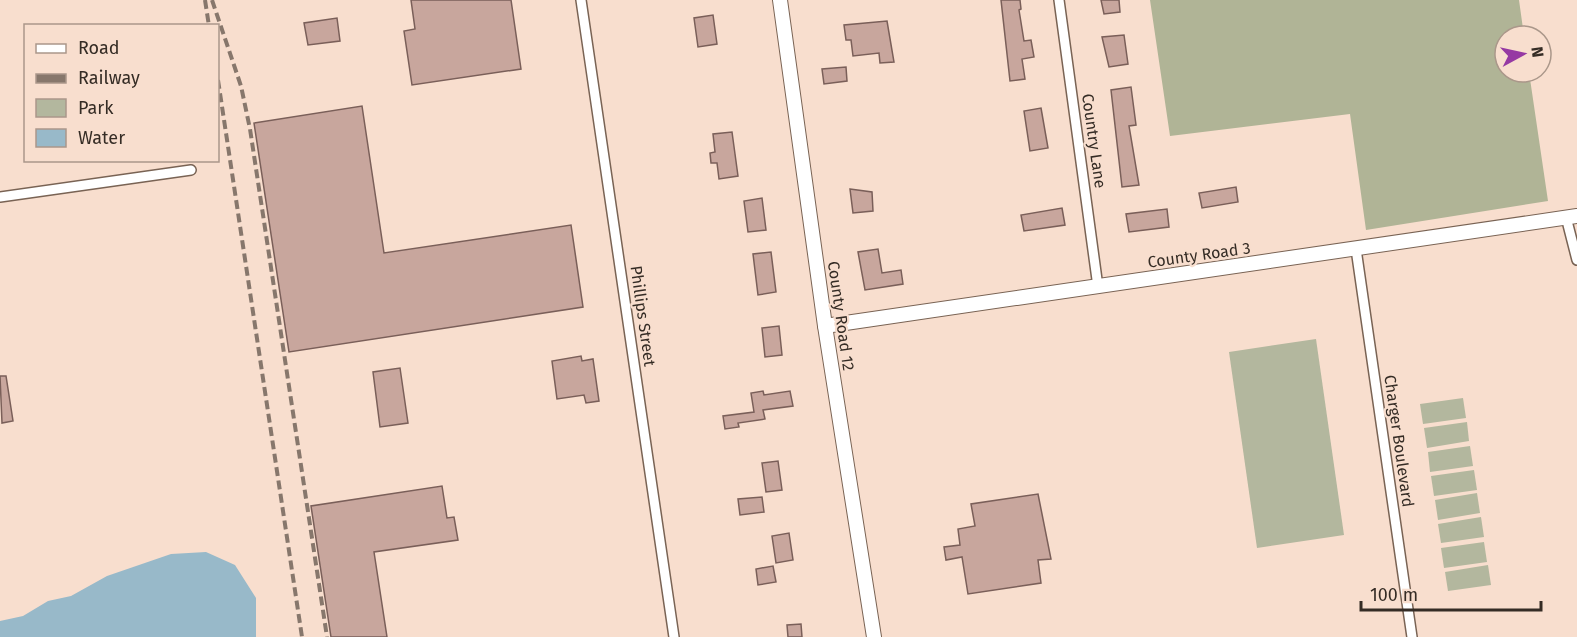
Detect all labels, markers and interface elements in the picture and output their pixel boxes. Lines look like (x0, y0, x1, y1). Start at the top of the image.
legend (24, 24, 219, 162)
north arrow (1493, 24, 1553, 84)
text: Road (78, 37, 120, 59)
text: N (1527, 45, 1548, 59)
text: Railway (78, 67, 140, 89)
street label: Country Lane (1078, 92, 1110, 190)
text: Park (78, 97, 114, 119)
text: Water (78, 127, 125, 149)
street label: County Road 3 (1146, 238, 1252, 272)
street label: County Road 12 (824, 260, 858, 372)
street label: Phillips Street (627, 264, 659, 368)
street label: Charger Boulevard (1380, 374, 1418, 508)
scale bar (1361, 574, 1541, 612)
text: 100 m (1370, 584, 1418, 606)

